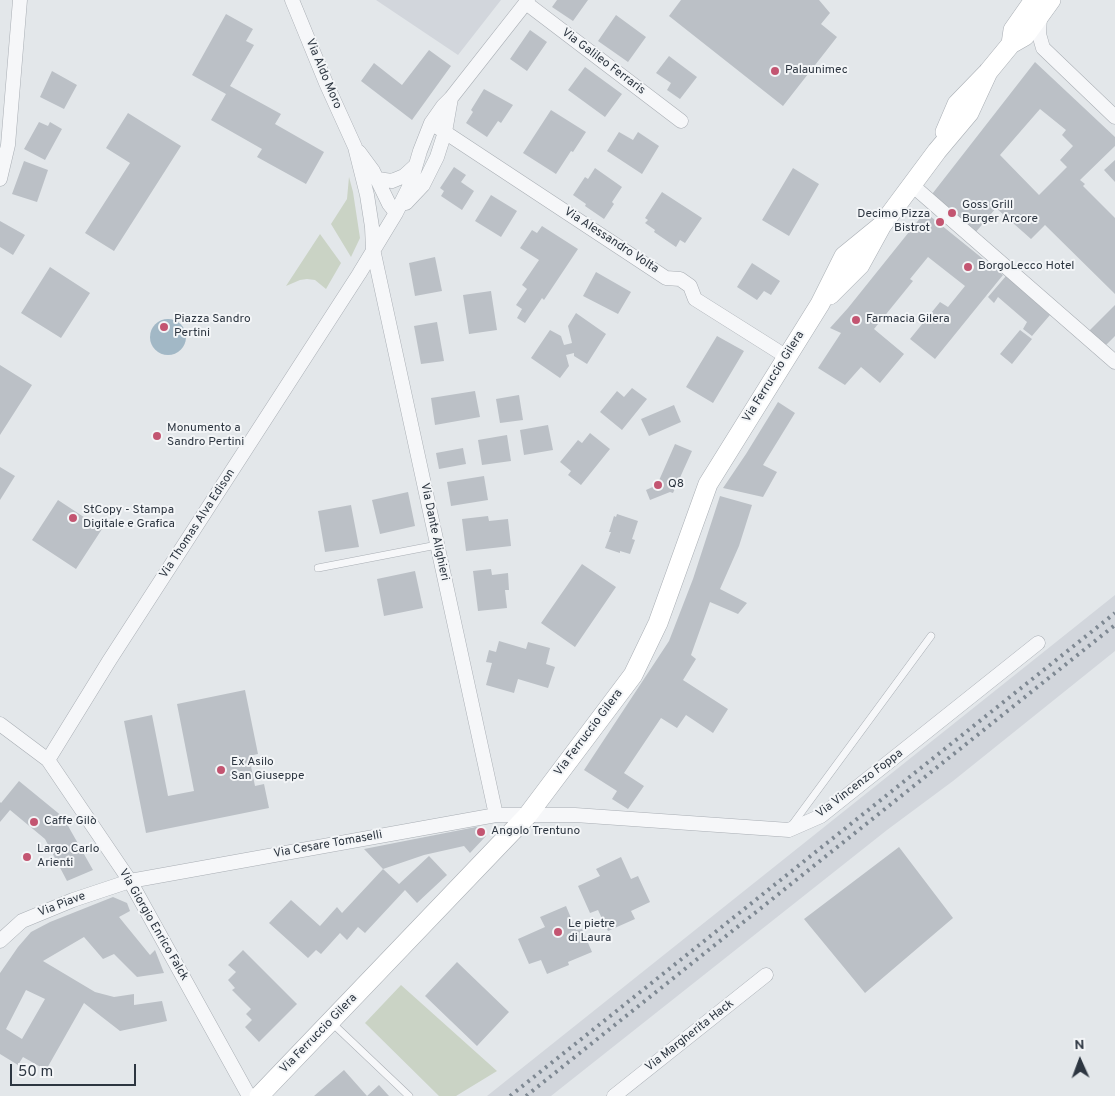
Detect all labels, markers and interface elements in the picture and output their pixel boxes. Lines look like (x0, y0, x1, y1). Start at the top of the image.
street label: Via Galileo Ferraris (558, 26, 648, 98)
street label: Via Aldo Moro (302, 37, 344, 111)
place label: Palaunimec (785, 64, 848, 78)
marker: Palaunimec (769, 65, 781, 77)
place label: Goss Grill Burger Arcore (962, 199, 1038, 227)
street label: Via Alessandro Volta (561, 205, 661, 277)
marker: Goss Grill Burger Arcore (946, 207, 958, 219)
place label: Decimo Pizza Bistrot (857, 208, 930, 236)
marker: Decimo Pizza Bistrot (934, 216, 946, 228)
place label: BorgoLecco Hotel (978, 260, 1074, 274)
marker: BorgoLecco Hotel (962, 261, 974, 273)
place label: Piazza Sandro Pertini (174, 313, 251, 341)
place label: Farmacia Gilera (866, 313, 950, 327)
marker: Farmacia Gilera (850, 314, 862, 326)
marker: Piazza Sandro Pertini (158, 321, 170, 333)
street label: Via Ferruccio Gilera (740, 329, 808, 425)
place label: Monumento a Sandro Pertini (167, 422, 244, 450)
marker: Monumento a Sandro Pertini (151, 430, 163, 442)
street label: Via Thomas Alva Edison (157, 467, 239, 581)
place label: Q8 (668, 478, 684, 492)
marker: Q8 (652, 479, 664, 491)
street label: Via Dante Alighieri (417, 482, 451, 582)
place label: StCopy - Stampa Digitale e Grafica (83, 504, 175, 532)
marker: StCopy - Stampa Digitale e Grafica (67, 512, 79, 524)
street label: Via Ferruccio Gilera (552, 687, 626, 779)
street label: Via Vincenzo Foppa (814, 747, 906, 821)
place label: Ex Asilo San Giuseppe (231, 756, 305, 784)
marker: Ex Asilo San Giuseppe (215, 764, 227, 776)
place label: Caffe Gilò (44, 815, 97, 829)
marker: Caffe Gilò (28, 816, 40, 828)
place label: Angolo Trentuno (491, 825, 580, 839)
marker: Angolo Trentuno (475, 826, 487, 838)
street label: Via Cesare Tomaselli (273, 828, 383, 862)
place label: Largo Carlo Arienti (37, 843, 99, 871)
marker: Largo Carlo Arienti (21, 851, 33, 863)
street label: Via Giorgio Enrico Falck (115, 867, 191, 983)
street label: Via Piave (36, 889, 88, 921)
place label: Le pietre di Laura (568, 918, 615, 946)
marker: Le pietre di Laura (552, 926, 564, 938)
street label: Via Ferruccio Gilera (277, 991, 361, 1077)
street label: Via Margherita Hack (643, 997, 737, 1075)
north arrow (1055, 1036, 1105, 1086)
text: N (1074, 1037, 1085, 1054)
scale bar (12, 1054, 139, 1086)
text: 50 m (18, 1063, 53, 1082)

